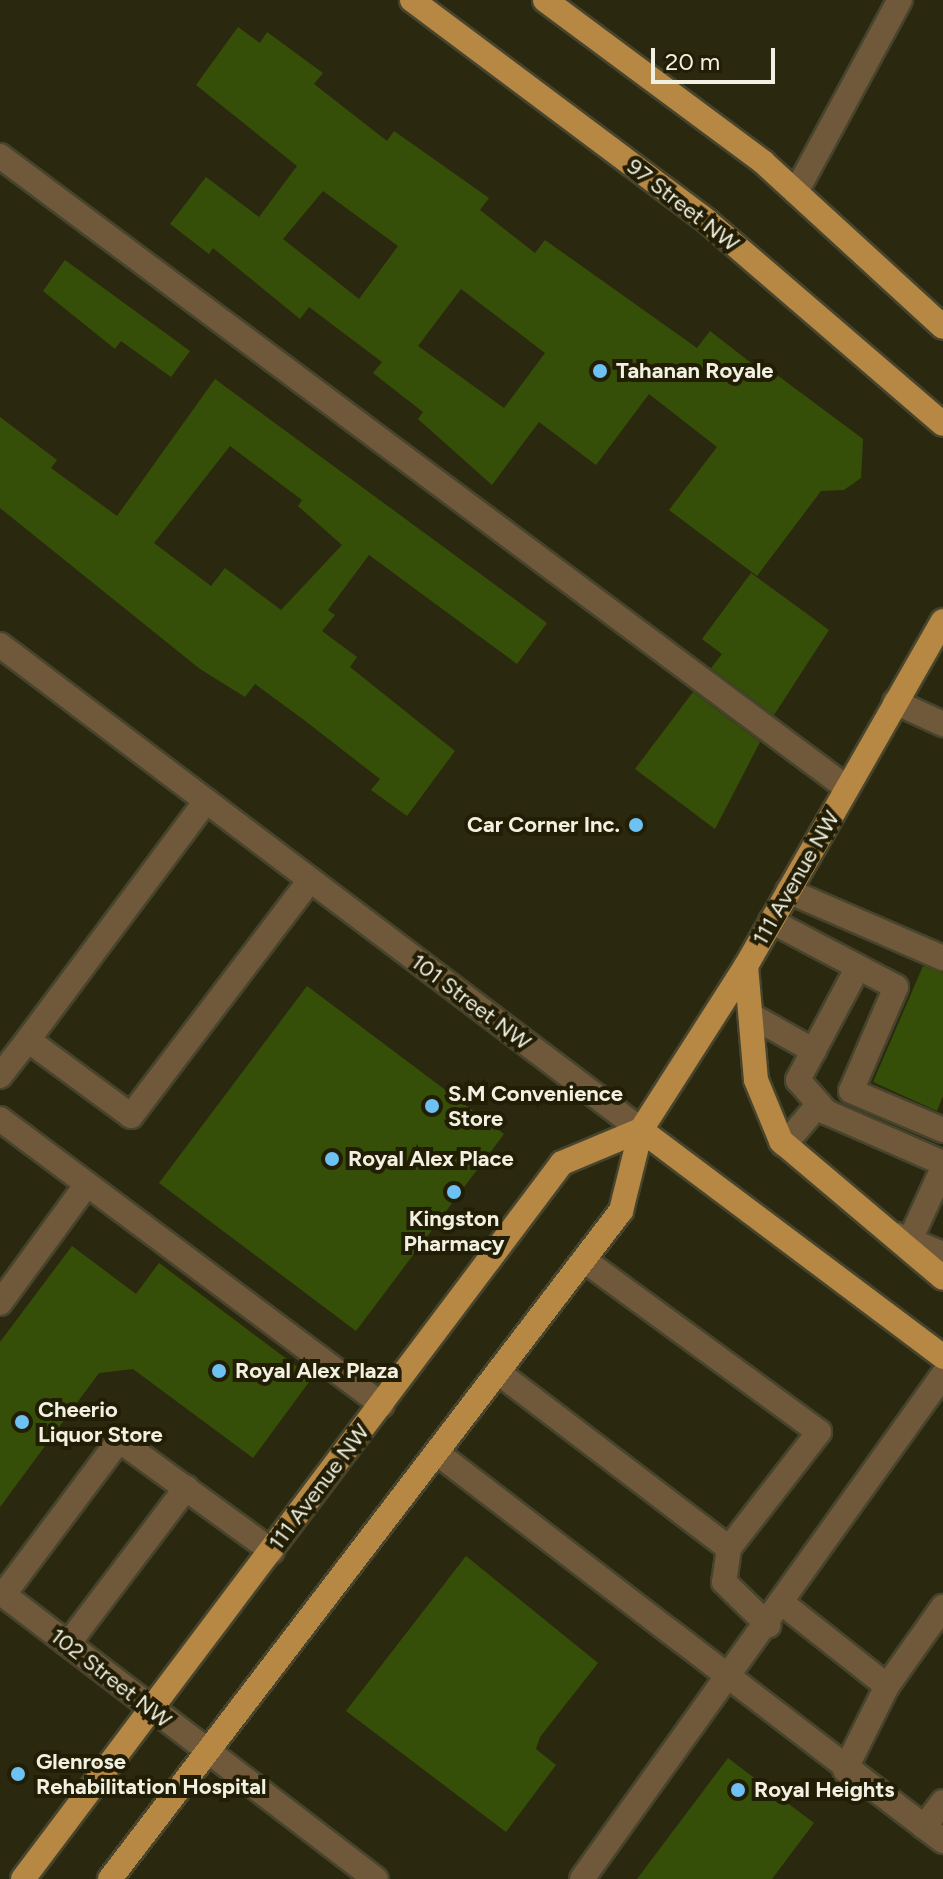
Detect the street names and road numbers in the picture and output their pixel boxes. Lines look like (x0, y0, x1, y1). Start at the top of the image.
street label: 97 Street NW (622, 153, 744, 257)
street label: 111 Avenue NW (747, 806, 845, 950)
street label: 101 Street NW (406, 948, 536, 1056)
street label: 111 Avenue NW (263, 1419, 375, 1555)
street label: 102 Street NW (45, 1623, 177, 1733)

